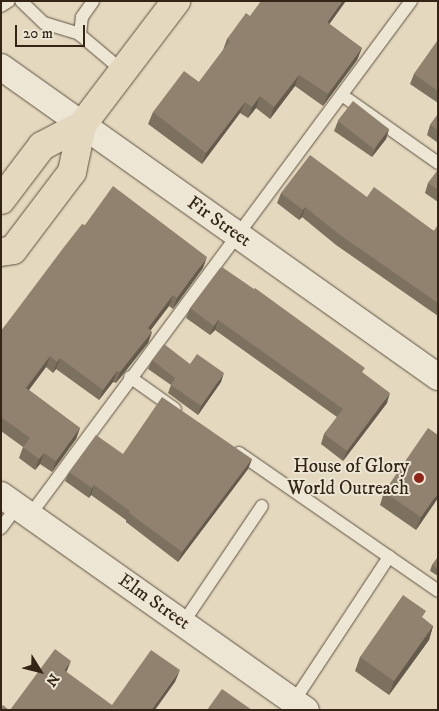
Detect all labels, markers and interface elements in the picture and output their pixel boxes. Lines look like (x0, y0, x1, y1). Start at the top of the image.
scale bar (18, 15, 88, 47)
text: 20 m (23, 24, 53, 43)
street label: Fir Street (183, 192, 255, 252)
place label: House of Glory World Outreach (287, 456, 409, 500)
marker: House of Glory World Outreach (413, 472, 425, 484)
street label: Elm Street (114, 569, 194, 635)
north arrow (15, 646, 65, 696)
text: N (41, 670, 63, 690)

